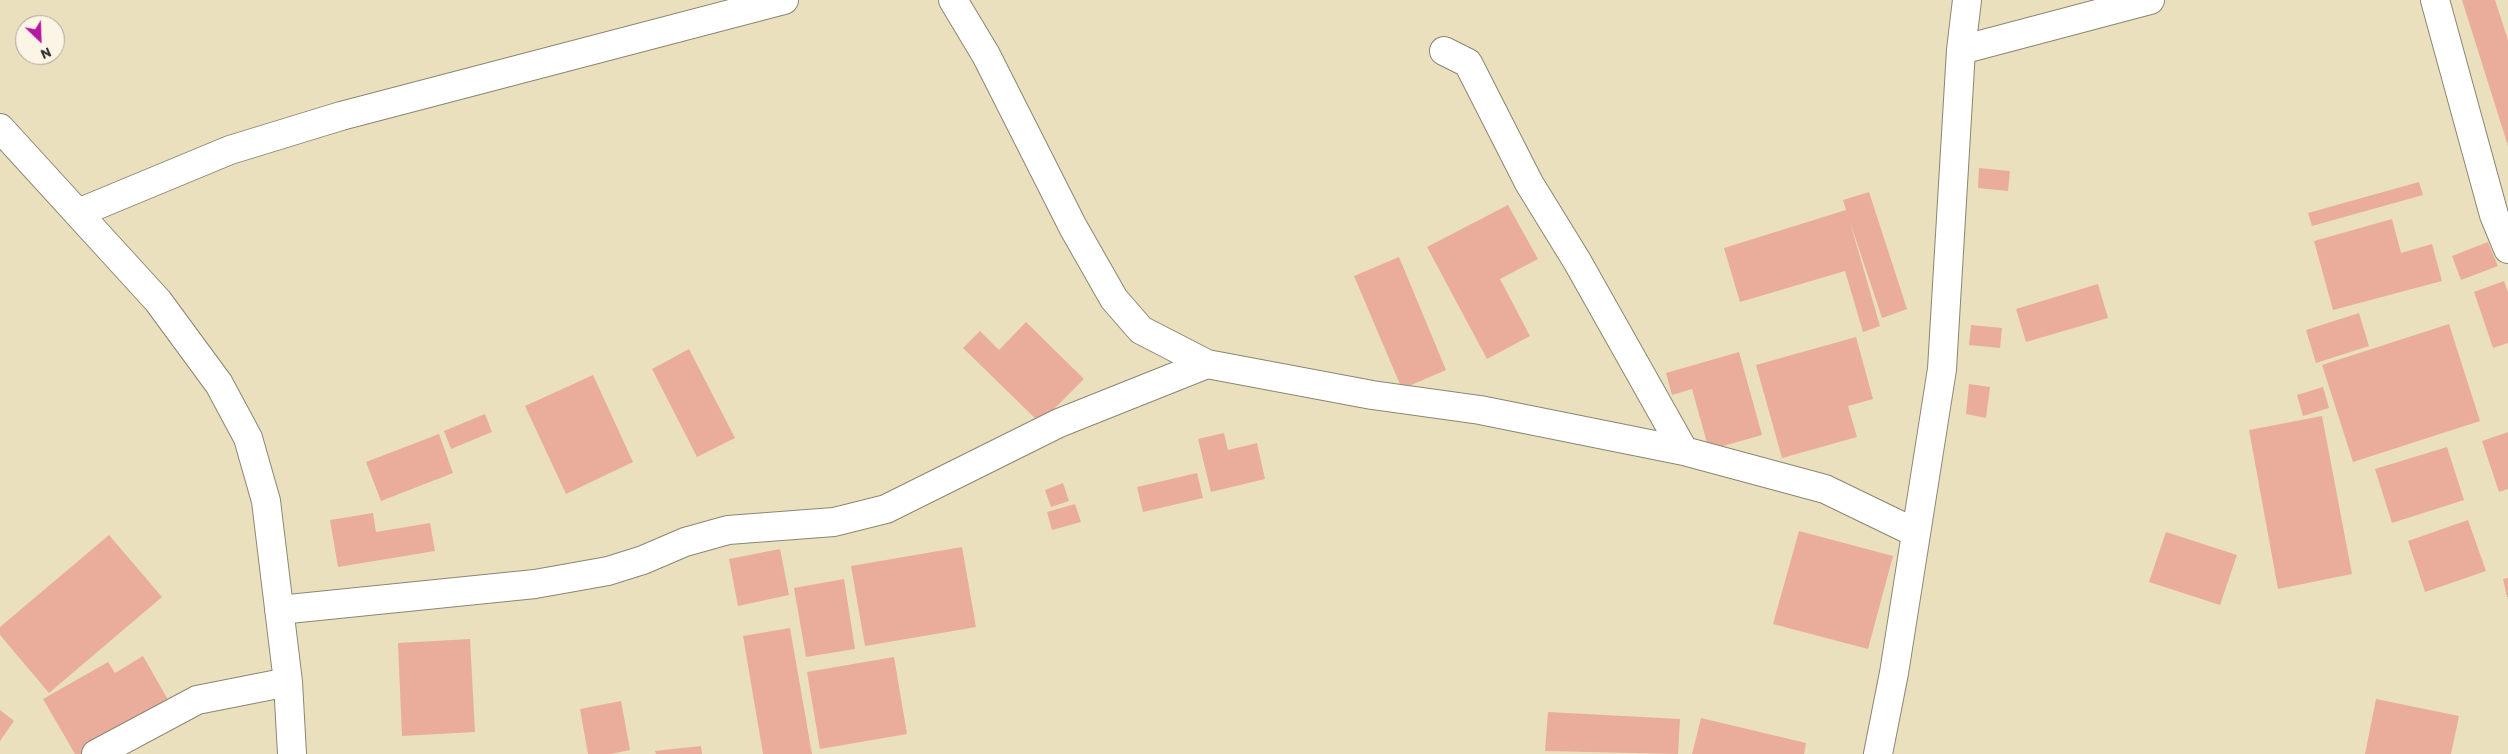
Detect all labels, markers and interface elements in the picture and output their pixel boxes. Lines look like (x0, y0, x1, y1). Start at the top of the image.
north arrow (15, 15, 65, 65)
text: N (38, 44, 54, 63)

